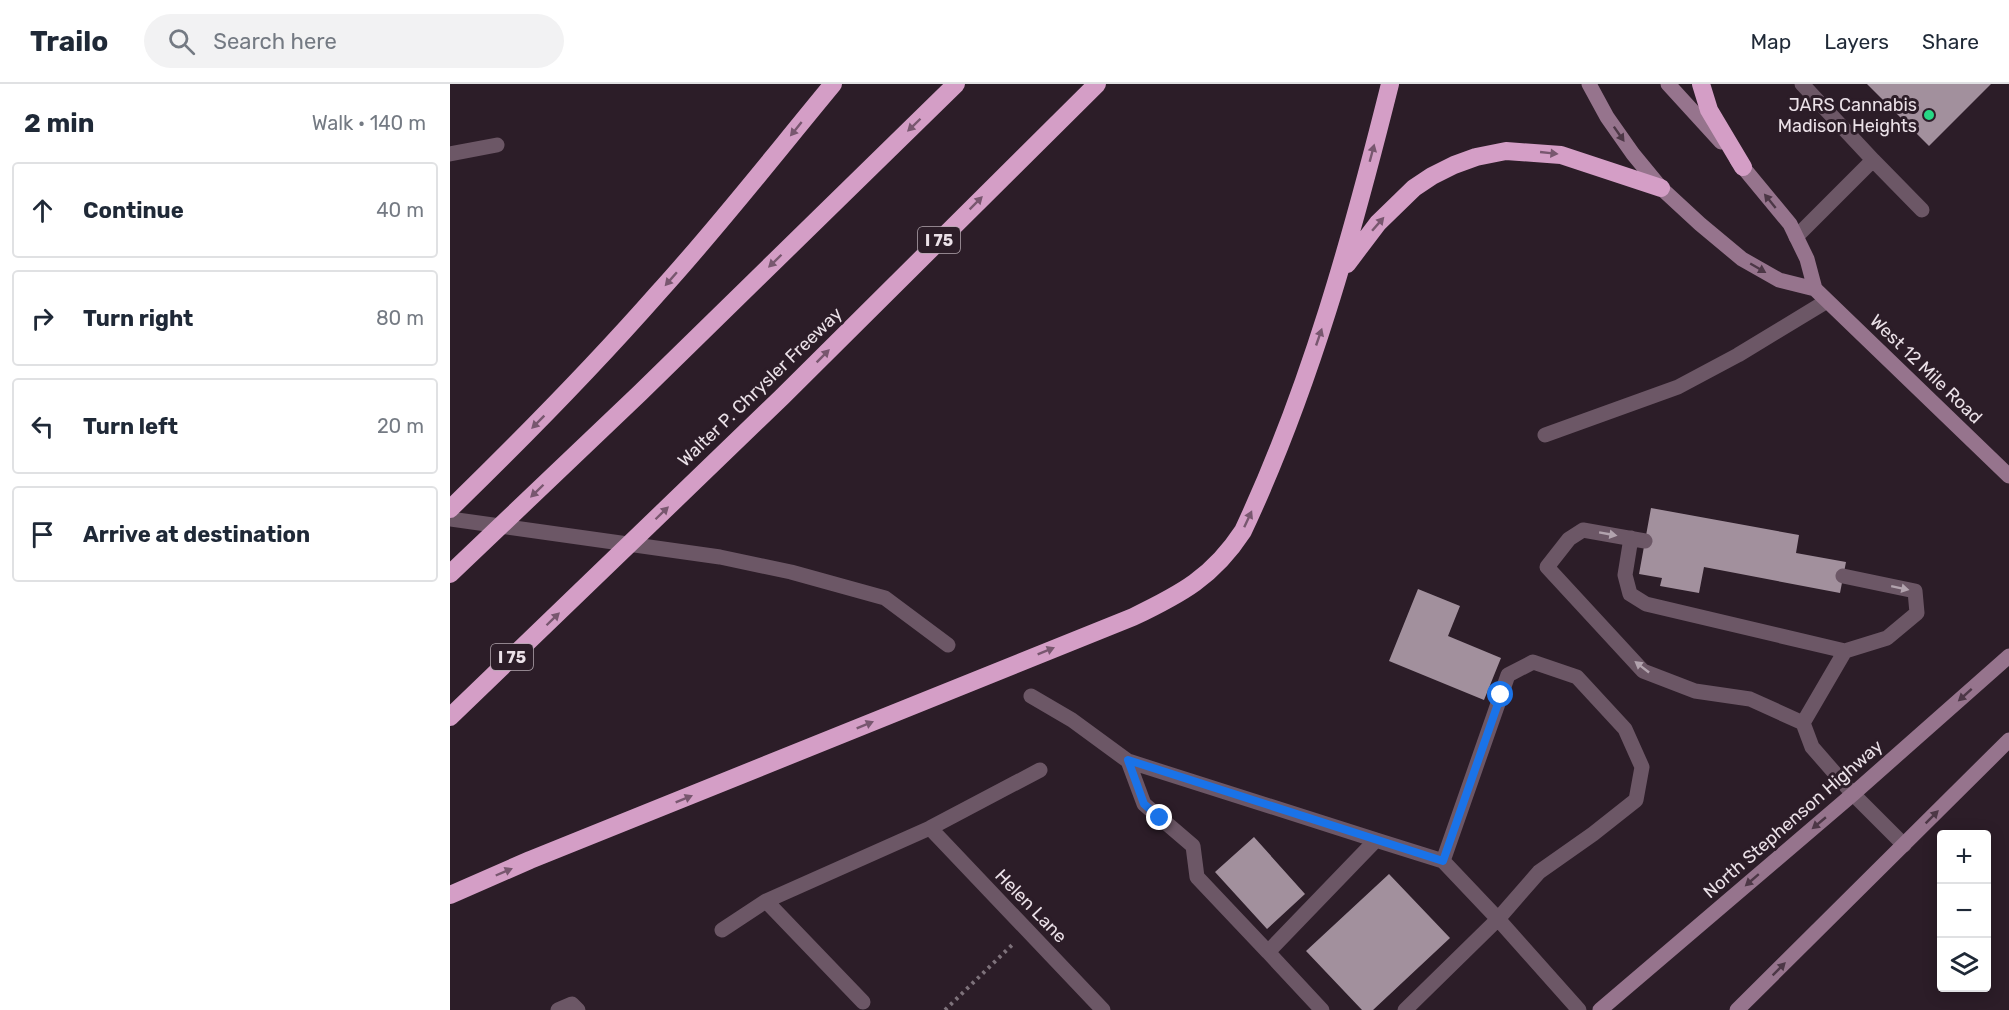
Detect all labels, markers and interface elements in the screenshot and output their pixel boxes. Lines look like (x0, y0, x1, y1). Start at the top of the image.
search box (144, 14, 564, 68)
text: Trailo (30, 25, 108, 58)
icon: search (165, 25, 198, 58)
text: Search here (213, 28, 337, 55)
text: Map (1750, 29, 1791, 54)
text: Layers (1824, 29, 1889, 54)
text: Share (1922, 29, 1979, 54)
place label: JARS Cannabis Madison Heights (1778, 94, 1917, 137)
text: 2 min (24, 108, 94, 139)
marker: JARS Cannabis Madison Heights (1922, 108, 1936, 122)
text: Walk · 140 m (312, 111, 426, 135)
one-way arrow (907, 118, 922, 132)
one-way arrow (789, 121, 802, 137)
one-way arrow (1613, 126, 1625, 142)
one-way arrow (1368, 144, 1378, 162)
one-way arrow (1540, 149, 1559, 158)
one-way arrow (1764, 193, 1777, 209)
icon: ahead (26, 194, 59, 227)
text: Continue (83, 197, 184, 224)
one-way arrow (969, 197, 983, 211)
text: 40 m (376, 198, 424, 222)
one-way arrow (1371, 217, 1384, 232)
road number: I 75 (918, 227, 960, 253)
one-way arrow (767, 254, 782, 268)
one-way arrow (1750, 263, 1766, 274)
one-way arrow (665, 271, 678, 286)
icon: right (26, 302, 59, 335)
street label: Walter P. Chrysler Freeway (673, 303, 847, 471)
text: Turn right (83, 305, 193, 332)
text: 80 m (376, 306, 424, 330)
street label: West 12 Mile Road (1865, 310, 1987, 428)
one-way arrow (1314, 328, 1324, 346)
one-way arrow (816, 349, 830, 363)
icon: left (26, 410, 59, 443)
text: Turn left (83, 413, 178, 440)
text: 20 m (377, 414, 424, 438)
one-way arrow (531, 415, 545, 429)
one-way arrow (530, 484, 544, 498)
one-way arrow (655, 506, 669, 520)
one-way arrow (1244, 511, 1253, 528)
icon: arrive (26, 518, 59, 551)
text: Arrive at destination (83, 521, 310, 548)
one-way arrow (1598, 530, 1617, 539)
one-way arrow (1891, 584, 1910, 593)
one-way arrow (545, 612, 559, 626)
road number: I 75 (491, 644, 533, 670)
one-way arrow (1037, 646, 1055, 656)
one-way arrow (1634, 661, 1650, 674)
route start (1487, 681, 1513, 707)
one-way arrow (1958, 688, 1973, 701)
one-way arrow (856, 720, 874, 729)
street label: North Stephenson Highway (1699, 735, 1887, 903)
one-way arrow (676, 794, 694, 804)
route end (1146, 804, 1172, 830)
one-way arrow (1925, 810, 1939, 824)
one-way arrow (1812, 816, 1827, 829)
map controls (1937, 830, 1991, 992)
button: + (1937, 830, 1991, 884)
street label: Helen Lane (991, 865, 1071, 947)
one-way arrow (495, 867, 512, 876)
one-way arrow (1745, 873, 1760, 886)
button: − (1937, 884, 1991, 938)
button: layers (1937, 938, 1991, 992)
one-way arrow (1771, 962, 1785, 976)

